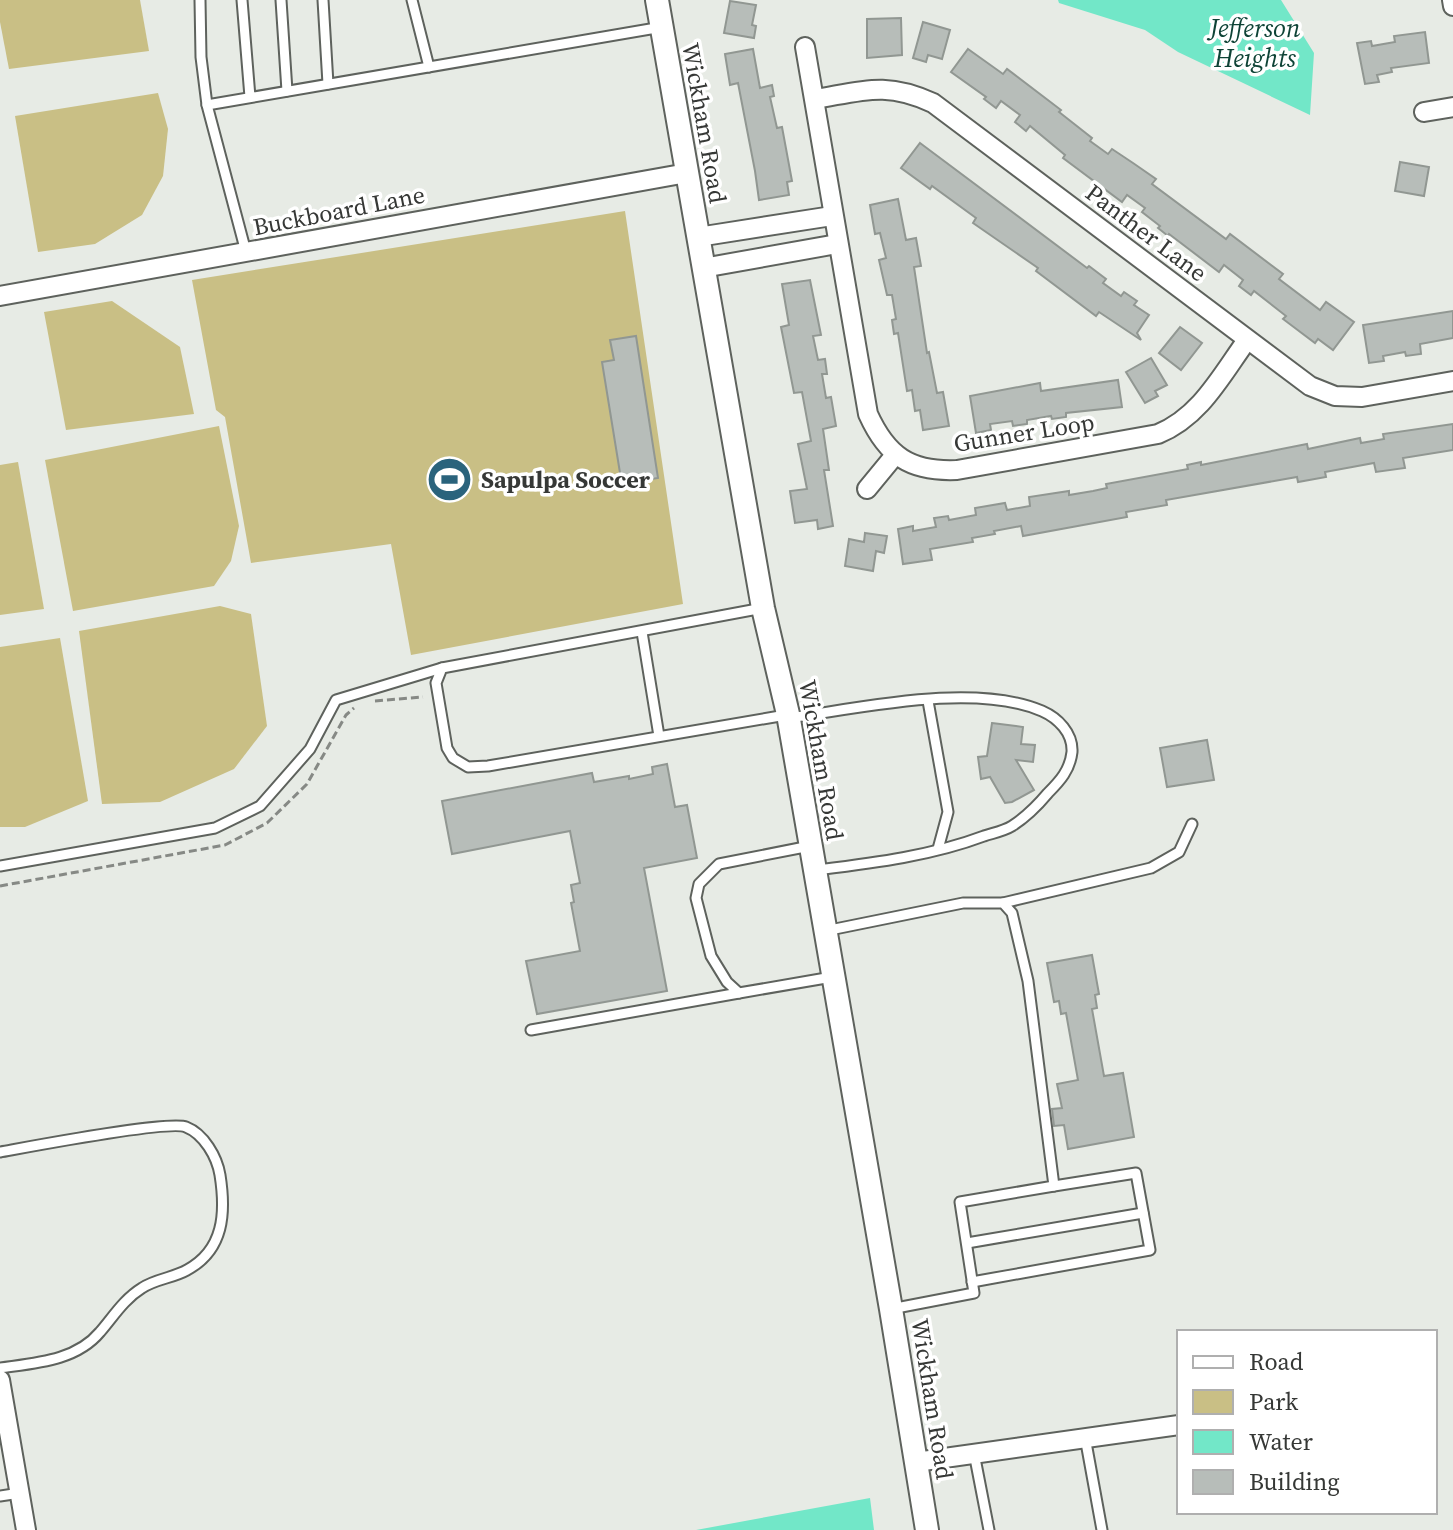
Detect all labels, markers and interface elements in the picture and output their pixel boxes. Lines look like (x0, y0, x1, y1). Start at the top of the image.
water label: Jefferson Heights (1207, 10, 1301, 76)
street label: Wickham Road (674, 40, 735, 206)
street label: Panther Lane (1079, 176, 1214, 289)
street label: Buckboard Lane (250, 178, 428, 243)
street label: Gunner Loop (951, 405, 1097, 460)
sports icon: Sapulpa Soccer (426, 456, 474, 504)
place label: Sapulpa Soccer (481, 463, 651, 496)
street label: Wickham Road (791, 677, 852, 843)
street label: Wickham Road (903, 1316, 962, 1482)
legend (1177, 1330, 1437, 1514)
text: Road (1249, 1345, 1304, 1378)
text: Park (1249, 1385, 1299, 1418)
text: Water (1249, 1425, 1313, 1458)
text: Building (1249, 1465, 1340, 1498)

